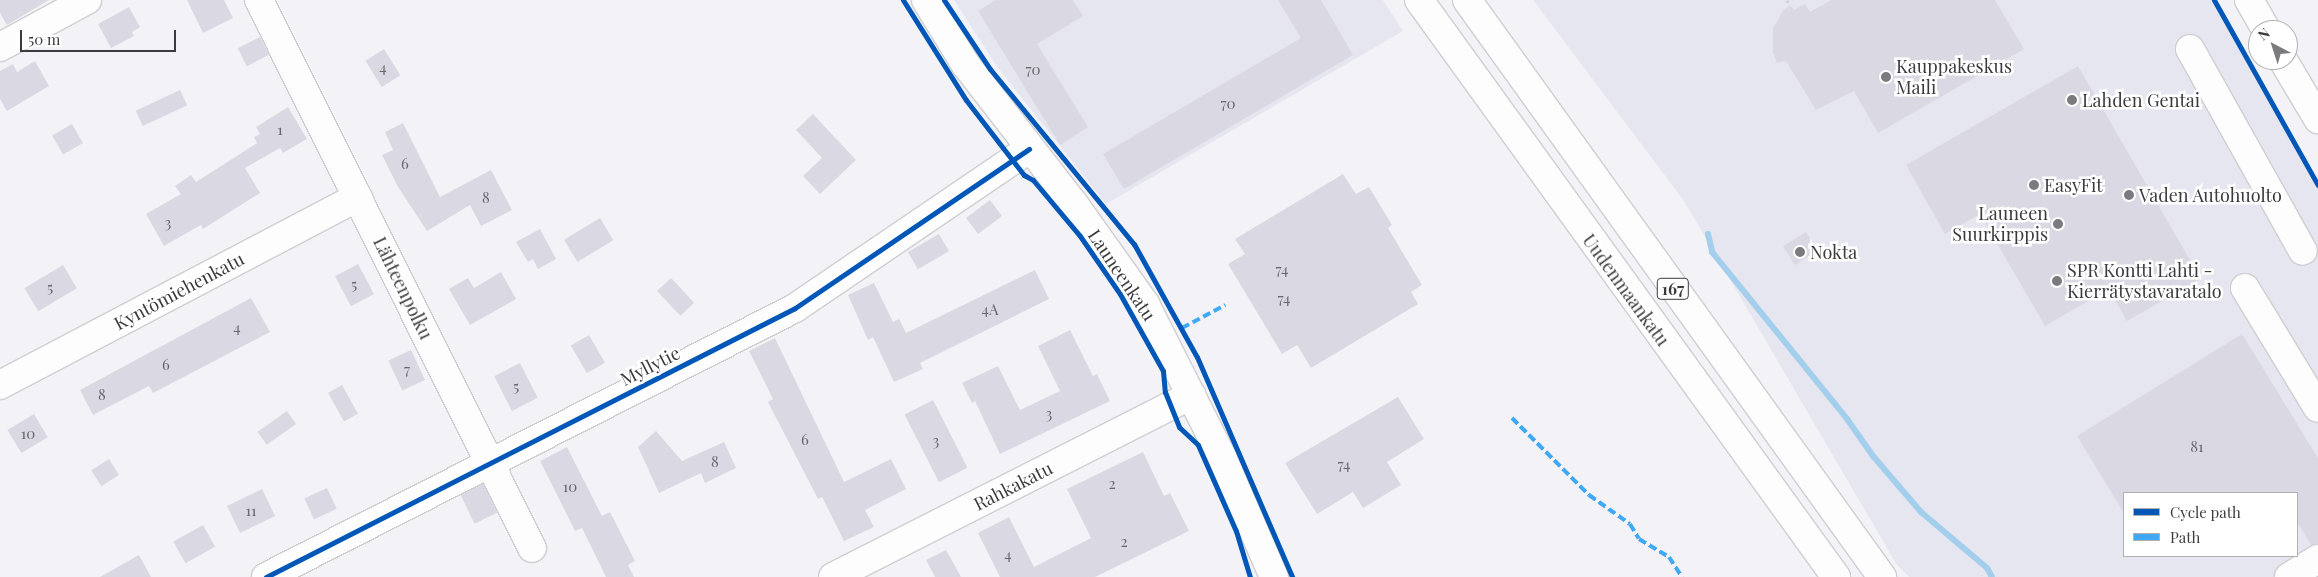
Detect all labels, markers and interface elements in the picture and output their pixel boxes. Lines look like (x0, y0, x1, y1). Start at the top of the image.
scale bar (22, 20, 179, 52)
north arrow (2248, 20, 2298, 70)
text: N (2254, 23, 2274, 44)
text: 50 m (28, 29, 60, 49)
place label: Kauppakeskus Maili (1896, 56, 2012, 98)
house number: 4 (379, 59, 387, 77)
house number: 70 (1025, 61, 1041, 79)
marker: Kauppakeskus Maili (1880, 71, 1892, 83)
place label: Lahden Gentai (2082, 89, 2200, 111)
marker: Lahden Gentai (2066, 94, 2078, 106)
house number: 70 (1220, 95, 1236, 113)
house number: 1 (277, 121, 283, 139)
house number: 6 (401, 155, 409, 173)
place label: EasyFit (2044, 174, 2103, 196)
marker: EasyFit (2028, 179, 2040, 191)
place label: Vaden Autohuolto (2139, 184, 2282, 206)
house number: 8 (482, 189, 490, 207)
marker: Vaden Autohuolto (2123, 189, 2135, 201)
place label: Launeen Suurkirppis (1952, 203, 2048, 245)
house number: 3 (165, 214, 171, 232)
marker: Launeen Suurkirppis (2052, 218, 2064, 230)
street label: Launeenkatu (1084, 225, 1160, 325)
street label: Uudenmaankatu (1578, 230, 1674, 350)
street label: Lähteenpolku (369, 233, 437, 343)
place label: Nokta (1810, 241, 1857, 263)
marker: Nokta (1794, 246, 1806, 258)
street label: Kyntömiehenkatu (110, 248, 248, 334)
place label: SPR Kontti Lahti - Kierrätystavaratalo (2067, 260, 2222, 302)
house number: 74 (1276, 261, 1288, 279)
marker: SPR Kontti Lahti - Kierrätystavaratalo (2051, 275, 2063, 287)
house number: 5 (351, 276, 357, 294)
road number: 167 (1657, 276, 1689, 302)
house number: 5 (47, 279, 53, 297)
house number: 74 (1278, 290, 1290, 308)
house number: 4A (982, 301, 998, 319)
house number: 4 (233, 319, 241, 337)
street label: Myllytie (617, 342, 683, 390)
house number: 6 (162, 356, 170, 374)
house number: 7 (404, 361, 410, 379)
house number: 5 (513, 378, 519, 396)
house number: 8 (98, 386, 106, 404)
house number: 3 (1046, 405, 1052, 423)
house number: 10 (21, 425, 35, 443)
house number: 6 (801, 431, 809, 449)
house number: 3 (933, 432, 939, 450)
house number: 81 (2190, 438, 2204, 456)
house number: 8 (711, 453, 719, 471)
house number: 74 (1338, 456, 1350, 474)
street label: Rahkakatu (970, 457, 1056, 515)
house number: 2 (1108, 475, 1116, 493)
house number: 10 (563, 478, 577, 496)
legend (2123, 492, 2298, 557)
house number: 11 (245, 502, 257, 520)
text: Cycle path (2170, 502, 2241, 522)
text: Path (2170, 527, 2200, 547)
house number: 2 (1120, 533, 1128, 551)
house number: 4 (1004, 546, 1012, 564)

